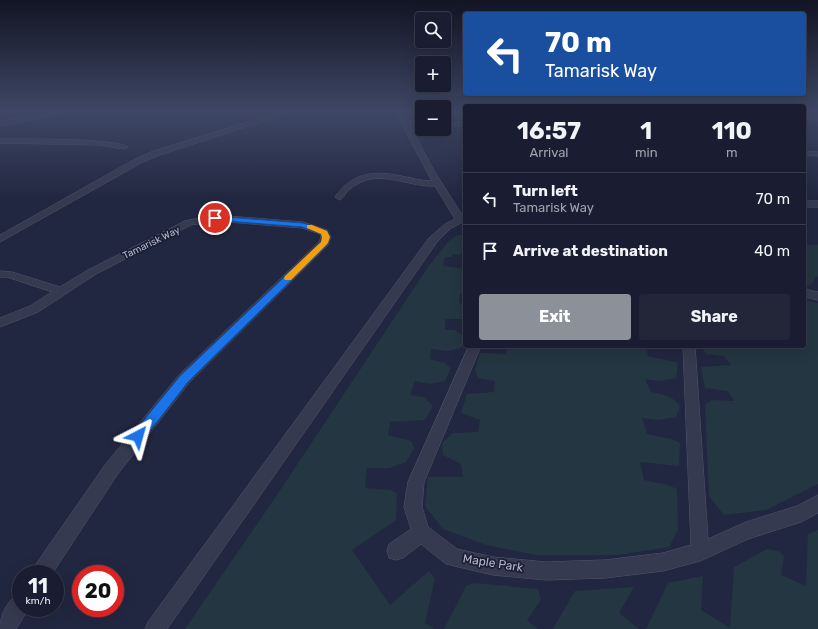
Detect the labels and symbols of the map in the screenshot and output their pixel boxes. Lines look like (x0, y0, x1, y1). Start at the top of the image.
pin (198, 201, 232, 235)
street label: Tamarisk Way (121, 224, 182, 262)
position arrow (117, 415, 159, 457)
street label: Maple Park (462, 551, 525, 575)
speed limit sign: 20 (72, 565, 124, 617)

